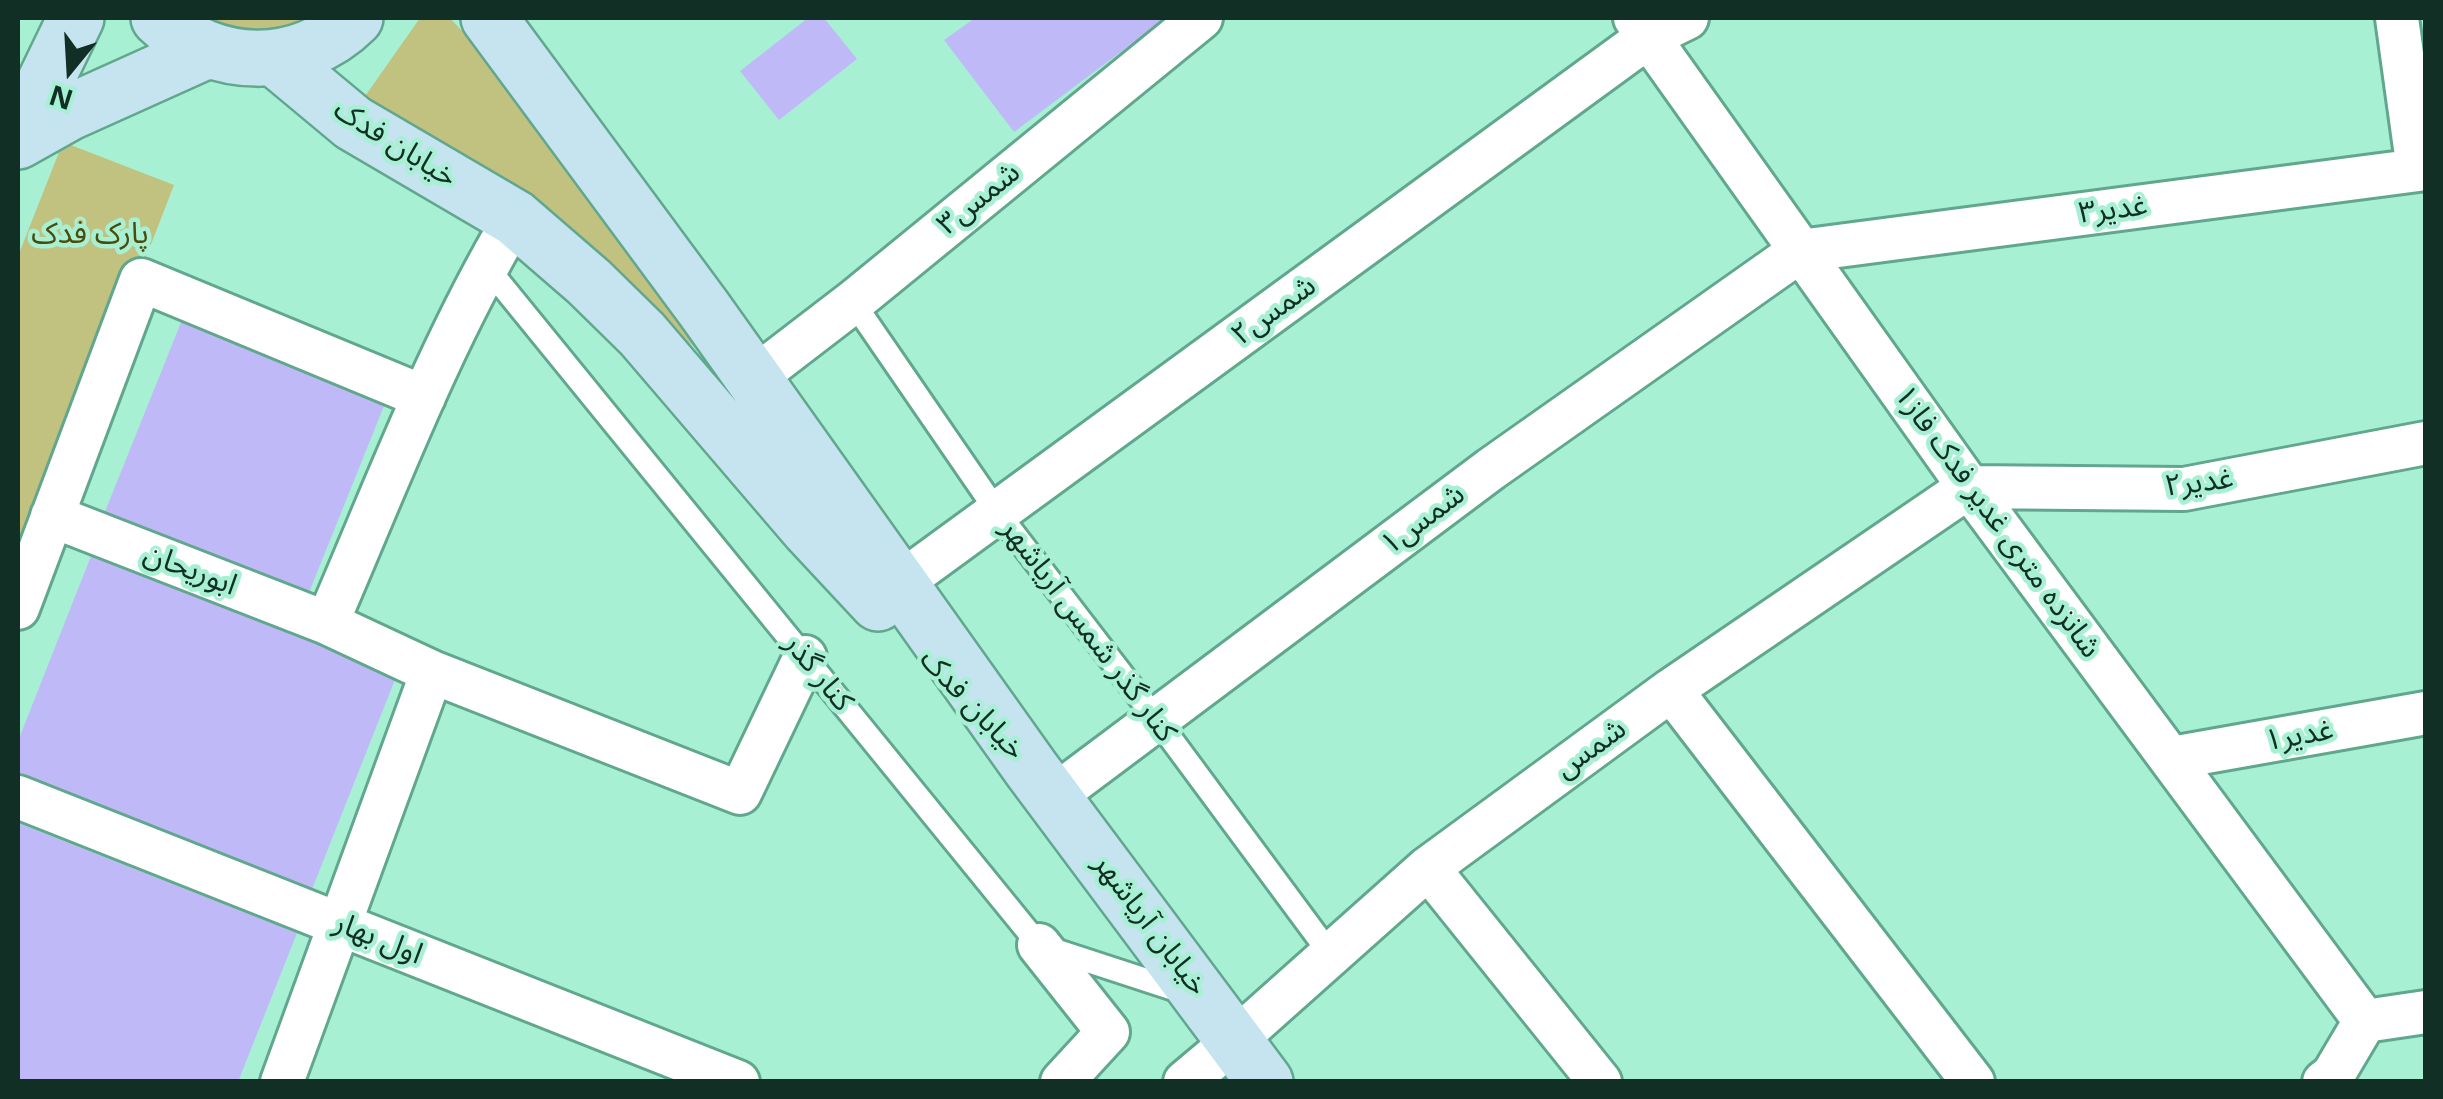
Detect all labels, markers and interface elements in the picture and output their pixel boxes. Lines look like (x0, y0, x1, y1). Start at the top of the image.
north arrow (20, 20, 120, 120)
text: N (44, 77, 77, 120)
street label: خیابان فدک (327, 92, 463, 196)
street label: شمس۳ (930, 155, 1028, 243)
street label: غدیر۳ (2077, 188, 2149, 232)
park label: پارک فدک (31, 216, 149, 252)
street label: شمس۲ (1225, 268, 1323, 354)
street label: شانزده متری غدیر فدک فاز۱ (1886, 379, 2108, 665)
street label: غدیر۲ (2163, 461, 2235, 505)
street label: شمس۱ (1374, 477, 1472, 563)
street label: کنار گذر شمس آریاشهر (993, 513, 1183, 749)
street label: ابوریحان (138, 536, 242, 604)
street label: کنار گذر (776, 627, 860, 719)
street label: خیابان فدک (912, 642, 1032, 768)
street label: شمس (1548, 711, 1634, 787)
street label: غدیر۱ (2262, 712, 2336, 760)
street label: خیابان آریاشهر (1085, 847, 1215, 1003)
street label: اول بهار (329, 905, 427, 973)

